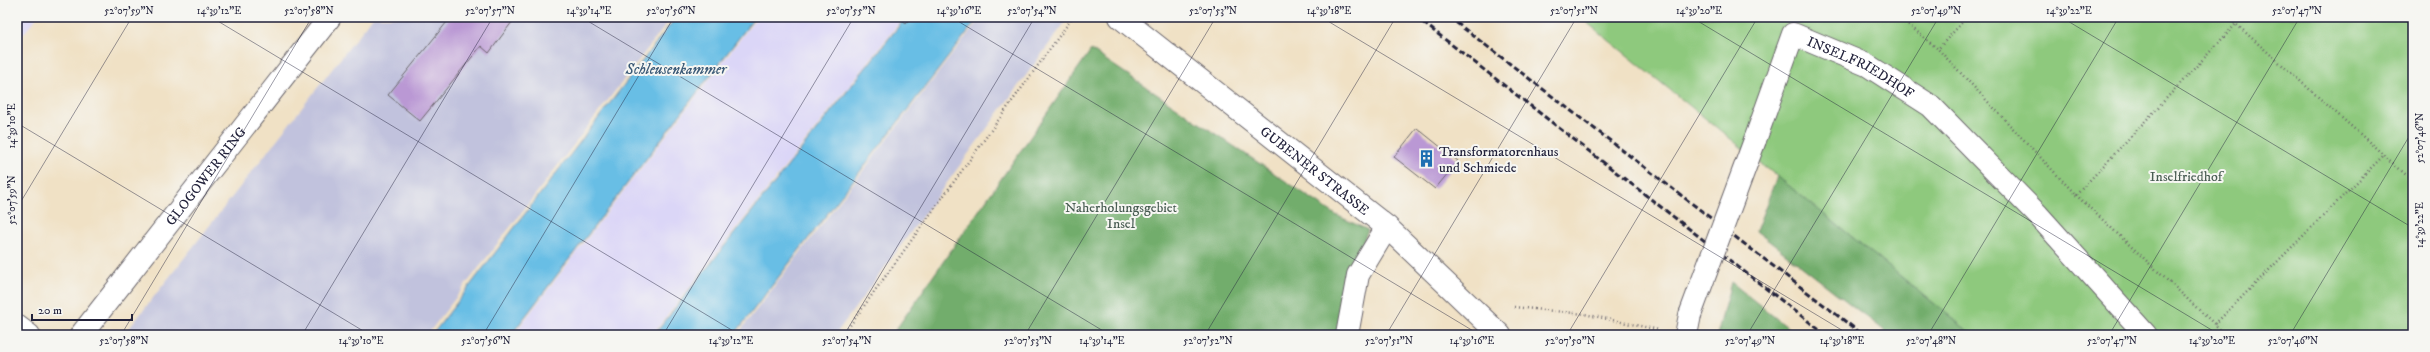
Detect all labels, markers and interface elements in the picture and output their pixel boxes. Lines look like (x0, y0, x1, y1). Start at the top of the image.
text: 52°07'59"N (104, 5, 154, 17)
text: 14°39'12"E (197, 5, 241, 17)
text: 52°07'58"N (284, 5, 334, 17)
text: 52°07'57"N (465, 5, 515, 17)
text: 14°39'14"E (566, 5, 612, 17)
text: 52°07'56"N (646, 5, 696, 17)
text: 52°07'55"N (826, 5, 876, 17)
text: 14°39'16"E (937, 5, 981, 17)
text: 52°07'54"N (1007, 5, 1057, 17)
text: 52°07'53"N (1189, 5, 1237, 17)
text: 14°39'18"E (1307, 5, 1351, 17)
text: 52°07'51"N (1550, 5, 1598, 17)
text: 14°39'20"E (1676, 5, 1722, 17)
text: 52°07'49"N (1911, 5, 1961, 17)
text: 14°39'22"E (2046, 5, 2092, 17)
text: 52°07'47"N (2272, 5, 2322, 17)
street label: INSELFRIEDHOF (1804, 33, 1917, 103)
water label: Schleusenkammer (625, 60, 728, 79)
text: 14°39'10"E (6, 104, 18, 148)
text: 52°07'46"N (2414, 113, 2426, 163)
street label: GLOGOWER RING (162, 123, 251, 230)
street label: GUBENER STRASSE (1256, 123, 1373, 220)
place label: Transformatorenhaus und Schmiede (1439, 143, 1559, 177)
building icon: Transformatorenhaus und Schmiede (1416, 149, 1436, 169)
park label: Inselfriedhof (2150, 168, 2225, 186)
text: 52°07'59"N (6, 175, 18, 225)
park label: Naherholungsgebiet Insel (1065, 199, 1178, 233)
text: 14°39'22"E (2414, 202, 2426, 248)
scale bar (32, 296, 132, 322)
text: 20 m (38, 303, 62, 318)
text: 52°07'58"N (99, 335, 149, 347)
text: 14°39'10"E (339, 335, 383, 347)
text: 52°07'56"N (461, 335, 511, 347)
text: 14°39'12"E (709, 335, 753, 347)
text: 52°07'54"N (822, 335, 872, 347)
text: 52°07'53"N (1004, 335, 1052, 347)
text: 14°39'14"E (1079, 335, 1125, 347)
text: 52°07'52"N (1183, 335, 1233, 347)
text: 52°07'51"N (1365, 335, 1413, 347)
text: 14°39'16"E (1450, 335, 1494, 347)
text: 52°07'50"N (1545, 335, 1595, 347)
text: 52°07'49"N (1725, 335, 1775, 347)
text: 14°39'18"E (1820, 335, 1864, 347)
text: 52°07'48"N (1906, 335, 1956, 347)
text: 52°07'47"N (2087, 335, 2137, 347)
text: 14°39'20"E (2189, 335, 2235, 347)
text: 52°07'46"N (2268, 335, 2318, 347)

